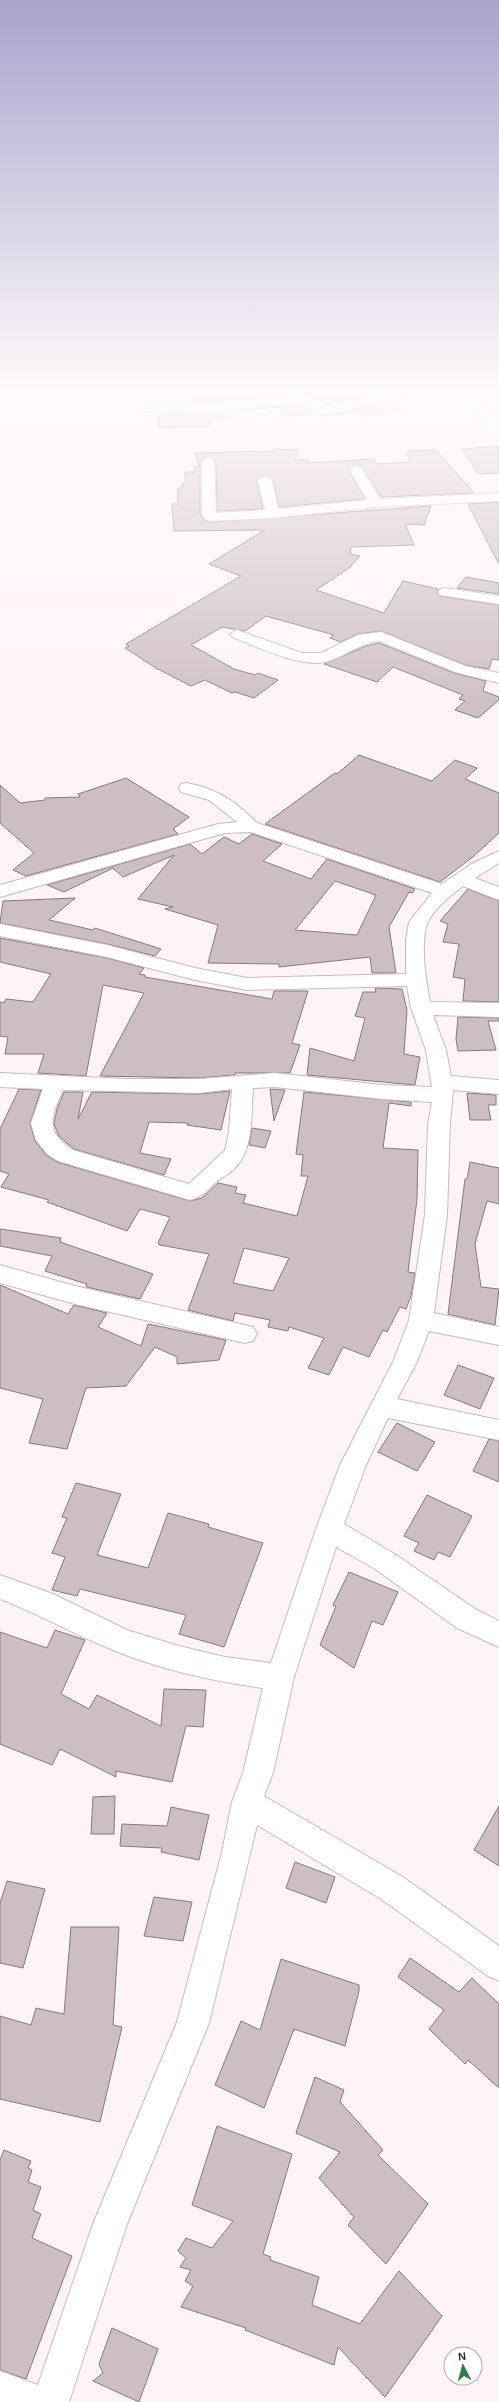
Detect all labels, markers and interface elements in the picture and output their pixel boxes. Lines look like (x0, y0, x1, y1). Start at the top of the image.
north arrow (443, 2346, 483, 2386)
text: N (457, 2350, 467, 2362)

